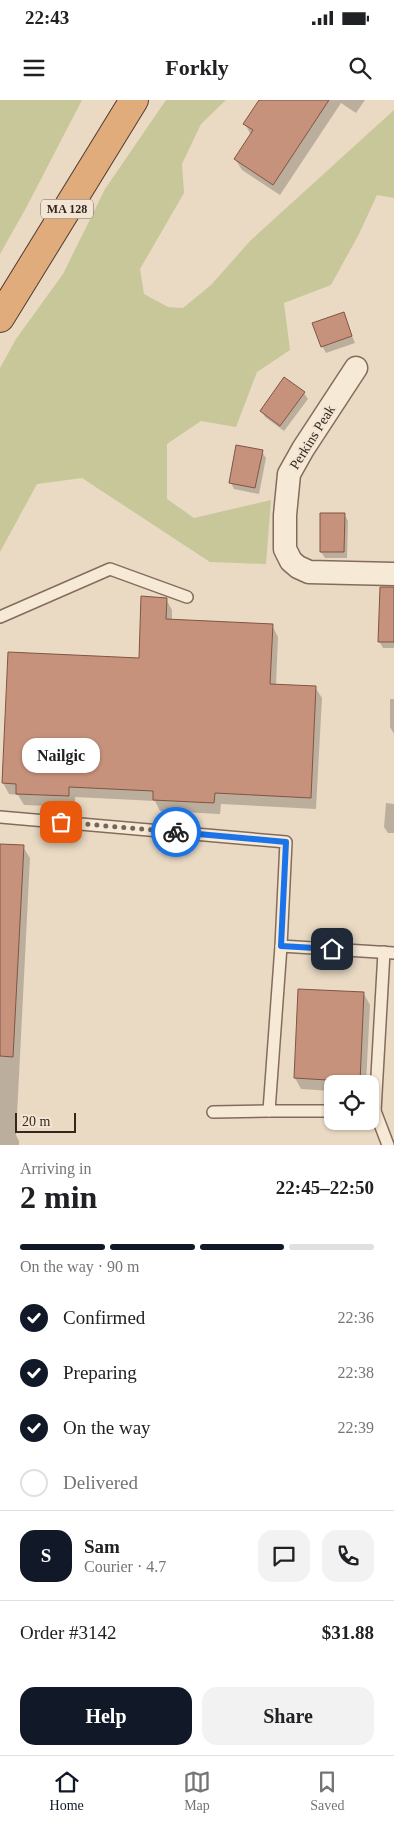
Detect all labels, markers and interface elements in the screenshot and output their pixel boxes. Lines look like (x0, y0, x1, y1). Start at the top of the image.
text: 22:43 (25, 7, 69, 28)
icon: menu (20, 54, 48, 82)
icon: search (346, 54, 374, 82)
text: Forkly (165, 55, 229, 80)
road number: MA 128 (41, 200, 93, 218)
street label: Perkins Peak (287, 402, 338, 472)
callout: Nailgic (22, 737, 100, 772)
text: Nailgic (37, 747, 85, 764)
pin (40, 801, 82, 843)
courier (151, 807, 201, 857)
icon: bag (47, 808, 75, 836)
icon: bike (162, 818, 190, 846)
pin (311, 928, 353, 970)
icon: home (318, 935, 346, 963)
map controls (324, 1075, 379, 1130)
button: locate (324, 1075, 379, 1130)
scale bar (15, 1110, 76, 1133)
text: 20 m (22, 1114, 50, 1129)
text: Arriving in (20, 1160, 92, 1177)
text: 22:45–22:50 (276, 1177, 374, 1198)
text: 2 min (20, 1179, 97, 1215)
text: On the way · 90 m (20, 1258, 140, 1275)
icon: check (20, 1304, 48, 1332)
text: Confirmed (63, 1307, 145, 1328)
text: 22:36 (338, 1309, 374, 1326)
icon: check (20, 1359, 48, 1387)
text: Preparing (63, 1362, 137, 1383)
text: 22:38 (338, 1364, 374, 1381)
icon: check (20, 1414, 48, 1442)
text: On the way (63, 1417, 151, 1438)
text: 22:39 (338, 1419, 374, 1436)
text: Delivered (63, 1472, 138, 1493)
button: chat (258, 1530, 310, 1582)
button: phone (322, 1530, 374, 1582)
text: Sam (84, 1536, 120, 1557)
text: S (41, 1545, 51, 1566)
text: Courier · 4.7 (84, 1558, 166, 1575)
text: Order #3142 (20, 1622, 117, 1643)
text: $31.88 (322, 1622, 374, 1643)
button: Help (20, 1687, 192, 1745)
button: Share (202, 1687, 374, 1745)
tab: Home (50, 1768, 84, 1814)
tab: Map (183, 1768, 211, 1814)
tab: Saved (310, 1768, 344, 1814)

